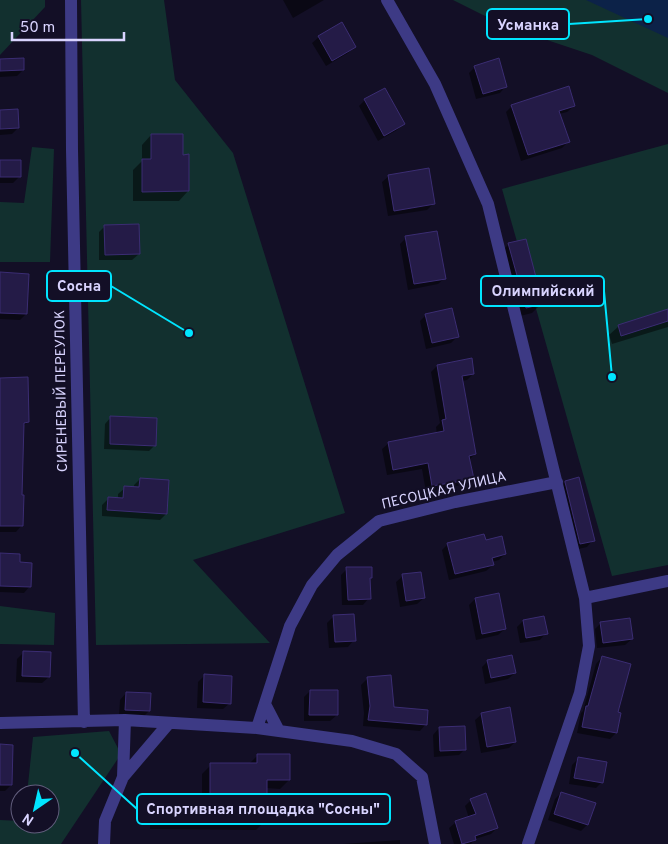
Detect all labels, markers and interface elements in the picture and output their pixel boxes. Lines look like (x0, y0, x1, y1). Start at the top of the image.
callout: Усманка (487, 9, 569, 39)
scale bar (12, 10, 125, 42)
text: Усманка (497, 17, 559, 36)
text: 50 m (20, 19, 55, 38)
callout: Сосна (47, 271, 111, 301)
callout: Олимпийский (481, 276, 604, 306)
text: Сосна (57, 278, 101, 297)
text: Олимпийский (491, 283, 595, 302)
street label: СИРЕНЕВЫЙ ПЕРЕУЛОК (51, 310, 72, 472)
street label: ПЕСОЦКАЯ УЛИЦА (380, 468, 508, 514)
north arrow (10, 784, 60, 834)
callout: Спортивная площадка "Сосны" (137, 794, 390, 824)
text: Спортивная площадка "Сосны" (146, 801, 380, 820)
text: N (20, 809, 37, 828)

